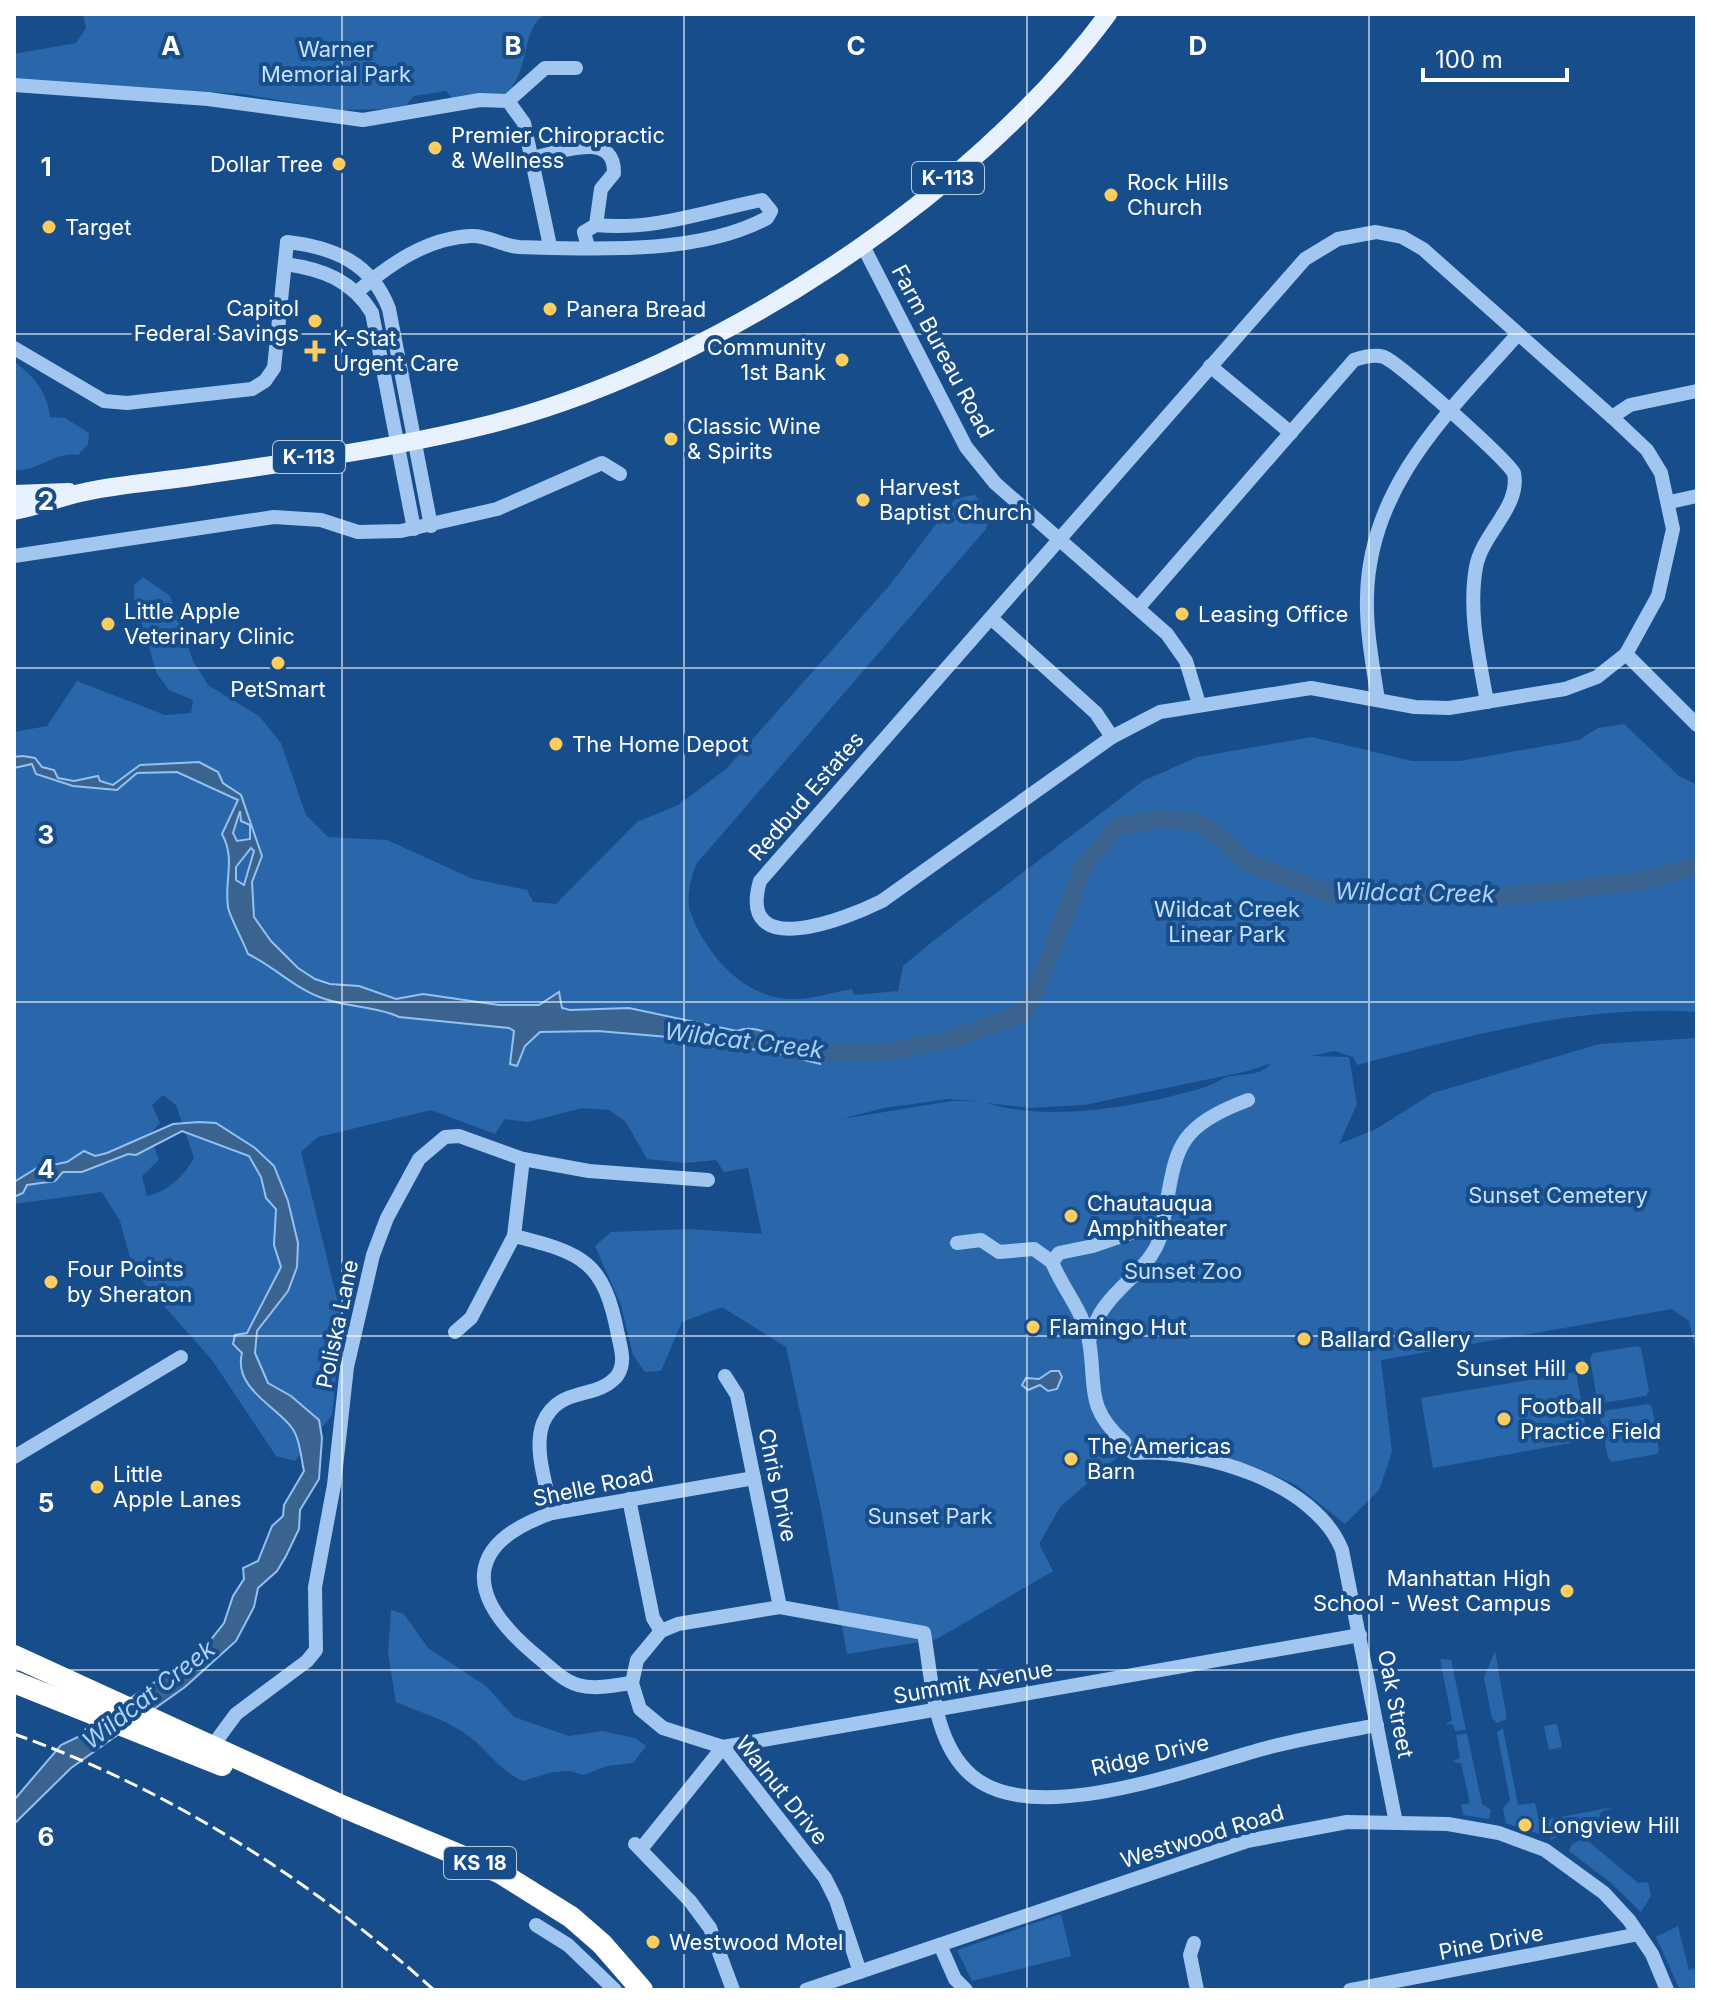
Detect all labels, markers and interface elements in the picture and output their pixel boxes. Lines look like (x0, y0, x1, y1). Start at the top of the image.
text: A (161, 30, 181, 61)
text: B (504, 30, 522, 61)
text: C (846, 30, 866, 61)
text: D (1189, 30, 1207, 61)
scale bar (1423, 32, 1567, 82)
park label: Warner Memorial Park (261, 36, 411, 87)
text: 100 m (1435, 45, 1503, 74)
place label: Premier Chiropractic & Wellness (451, 122, 665, 173)
marker: Premier Chiropractic & Wellness (426, 139, 444, 157)
text: 1 (40, 151, 52, 182)
place label: Dollar Tree (210, 151, 323, 177)
marker: Dollar Tree (330, 155, 348, 173)
road number: K-113 (912, 162, 984, 194)
place label: Rock Hills Church (1127, 169, 1229, 220)
marker: Rock Hills Church (1102, 186, 1120, 204)
place label: Target (65, 214, 131, 240)
marker: Target (40, 218, 58, 236)
street label: Farm Bureau Road (886, 260, 1000, 442)
place label: Capitol Federal Savings (134, 295, 299, 346)
place label: Panera Bread (566, 296, 706, 322)
marker: Panera Bread (541, 300, 559, 318)
marker: Capitol Federal Savings (306, 312, 324, 330)
place label: K-Stat Urgent Care (333, 325, 459, 376)
place label: Community 1st Bank (707, 334, 826, 385)
marker: K-Stat Urgent Care (304, 340, 326, 362)
marker: Community 1st Bank (833, 351, 851, 369)
place label: Classic Wine & Spirits (687, 413, 821, 464)
marker: Classic Wine & Spirits (662, 430, 680, 448)
road number: K-113 (273, 441, 345, 473)
place label: Harvest Baptist Church (879, 474, 1032, 525)
text: 2 (38, 485, 54, 516)
marker: Harvest Baptist Church (854, 491, 872, 509)
place label: Little Apple Veterinary Clinic (124, 598, 295, 649)
place label: Leasing Office (1198, 601, 1348, 627)
marker: Leasing Office (1173, 605, 1191, 623)
marker: Little Apple Veterinary Clinic (99, 615, 117, 633)
marker: PetSmart (269, 654, 287, 672)
place label: PetSmart (230, 676, 326, 702)
street label: Redbud Estates (743, 726, 869, 866)
place label: The Home Depot (572, 731, 749, 757)
marker: The Home Depot (547, 735, 565, 753)
text: 3 (38, 819, 54, 850)
water label: Wildcat Creek (1335, 877, 1496, 908)
park label: Wildcat Creek Linear Park (1154, 896, 1300, 947)
water label: Wildcat Creek (663, 1016, 826, 1065)
text: 4 (37, 1153, 55, 1184)
park label: Sunset Cemetery (1468, 1182, 1648, 1208)
place label: Chautauqua Amphitheater (1087, 1190, 1227, 1241)
marker: Chautauqua Amphitheater (1062, 1207, 1080, 1225)
place label: Four Points by Sheraton (67, 1256, 192, 1307)
street label: Poliska Lane (311, 1257, 363, 1391)
park label: Sunset Zoo (1124, 1258, 1242, 1284)
marker: Four Points by Sheraton (42, 1273, 60, 1291)
place label: Flamingo Hut (1049, 1314, 1187, 1340)
marker: Flamingo Hut (1024, 1318, 1042, 1336)
place label: Ballard Gallery (1320, 1326, 1471, 1352)
marker: Ballard Gallery (1295, 1330, 1313, 1348)
place label: Sunset Hill (1456, 1355, 1566, 1381)
marker: Sunset Hill (1573, 1359, 1591, 1377)
place label: Football Practice Field (1520, 1393, 1661, 1444)
marker: Football Practice Field (1495, 1410, 1513, 1428)
street label: Chris Drive (753, 1426, 803, 1544)
place label: The Americas Barn (1087, 1433, 1231, 1484)
marker: The Americas Barn (1062, 1450, 1080, 1468)
place label: Little Apple Lanes (113, 1461, 242, 1512)
street label: Shelle Road (530, 1461, 656, 1511)
marker: Little Apple Lanes (88, 1478, 106, 1496)
text: 5 (38, 1487, 54, 1518)
park label: Sunset Park (867, 1503, 993, 1529)
place label: Manhattan High School - West Campus (1313, 1565, 1551, 1616)
marker: Manhattan High School - West Campus (1558, 1582, 1576, 1600)
water label: Wildcat Creek (77, 1633, 221, 1755)
street label: Oak Street (1373, 1648, 1419, 1760)
street label: Summit Avenue (891, 1655, 1055, 1709)
street label: Ridge Drive (1089, 1729, 1211, 1781)
street label: Walnut Drive (730, 1730, 834, 1850)
street label: Westwood Road (1117, 1799, 1287, 1873)
place label: Longview Hill (1541, 1812, 1680, 1838)
marker: Longview Hill (1516, 1816, 1534, 1834)
text: 6 (38, 1821, 54, 1852)
road number: KS 18 (444, 1847, 516, 1879)
street label: Pine Drive (1437, 1919, 1545, 1965)
place label: Westwood Motel (669, 1929, 843, 1955)
marker: Westwood Motel (644, 1933, 662, 1951)

